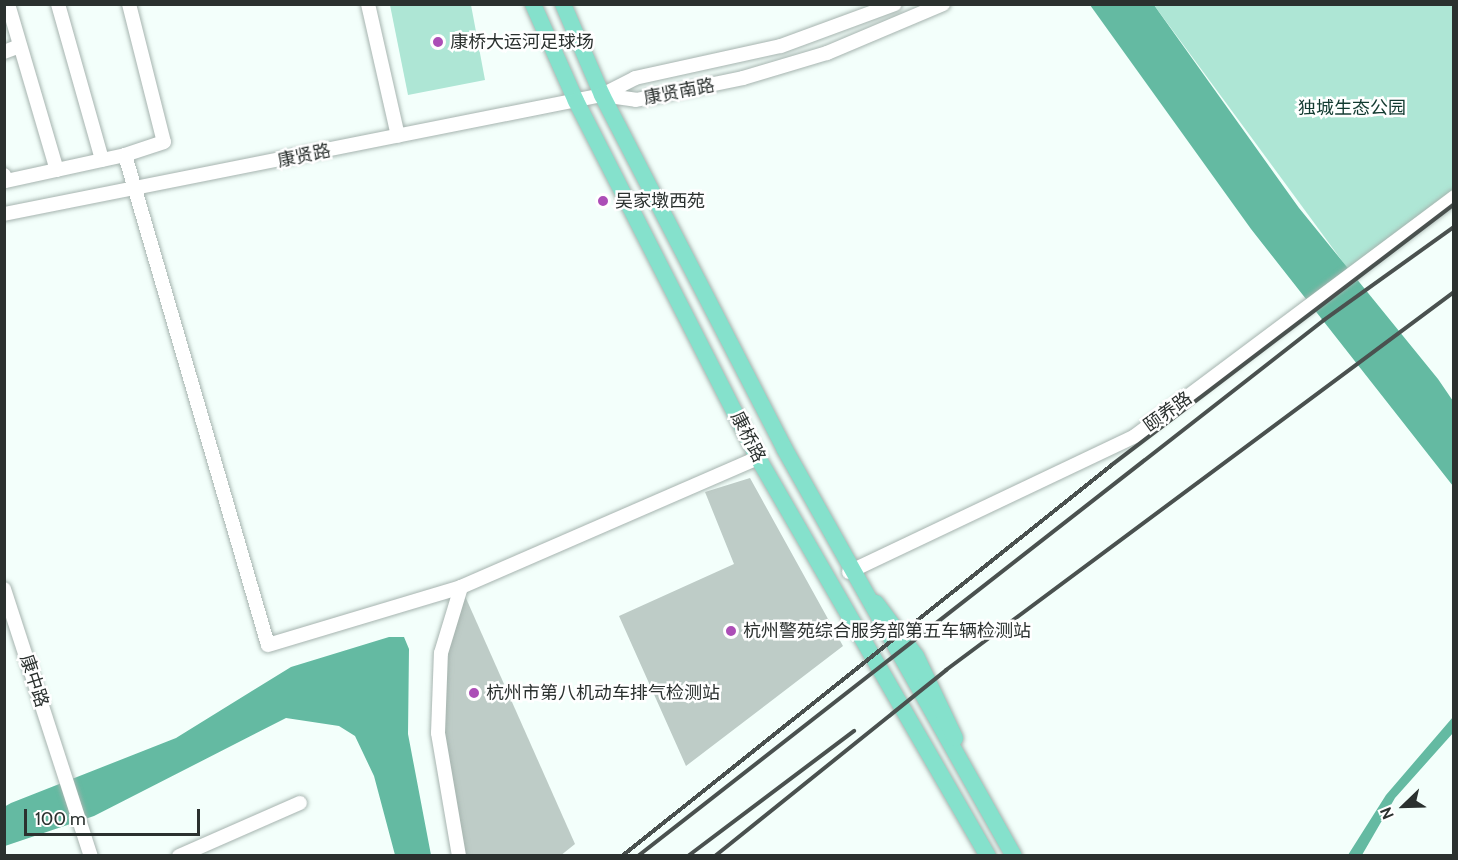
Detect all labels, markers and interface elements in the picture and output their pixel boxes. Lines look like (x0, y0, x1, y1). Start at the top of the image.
place label: 康桥大运河足球场 (450, 31, 594, 53)
marker: 康桥大运河足球场 (431, 35, 445, 49)
street label: 康贤南路 (642, 75, 716, 109)
park label: 独城生态公园 (1298, 97, 1406, 119)
street label: 康贤路 (275, 140, 333, 172)
place label: 吴家墩西苑 (615, 190, 705, 212)
marker: 吴家墩西苑 (596, 194, 610, 208)
street label: 颐养路 (1140, 387, 1196, 437)
street label: 康桥路 (726, 408, 770, 466)
place label: 杭州警苑综合服务部第五车辆检测站 (743, 620, 1031, 642)
marker: 杭州警苑综合服务部第五车辆检测站 (724, 624, 738, 638)
street label: 康中路 (15, 652, 53, 710)
place label: 杭州市第八机动车排气检测站 (486, 682, 720, 704)
marker: 杭州市第八机动车排气检测站 (467, 686, 481, 700)
north arrow (1374, 776, 1434, 836)
scale bar (27, 797, 202, 835)
text: N (1376, 804, 1398, 822)
text: 100 m (35, 808, 86, 830)

